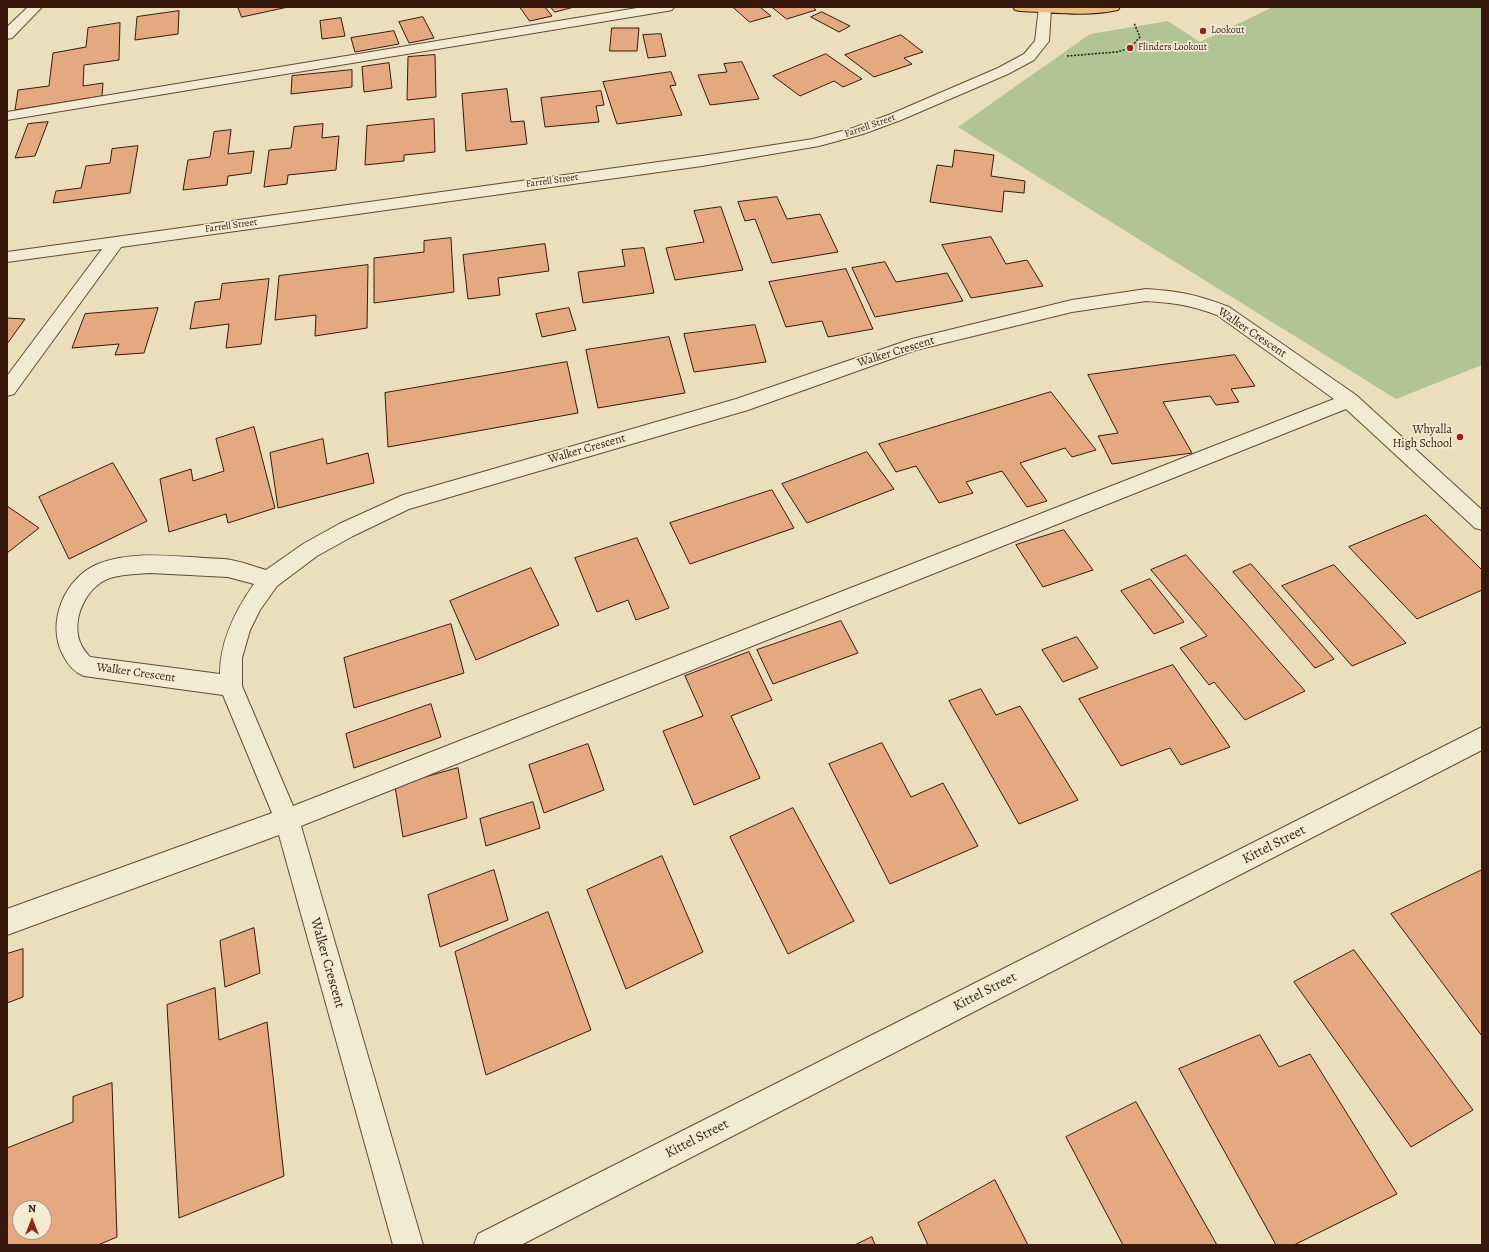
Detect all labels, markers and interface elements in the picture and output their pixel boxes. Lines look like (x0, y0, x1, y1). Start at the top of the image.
place label: Lookout (1211, 25, 1244, 37)
marker: Lookout (1198, 26, 1208, 36)
place label: Flinders Lookout (1138, 42, 1207, 54)
marker: Flinders Lookout (1125, 43, 1135, 53)
street label: Farrell Street (843, 112, 897, 140)
street label: Farrell Street (525, 171, 579, 191)
street label: Farrell Street (204, 216, 258, 236)
street label: Walker Crescent (1215, 305, 1289, 361)
street label: Walker Crescent (856, 333, 936, 371)
place label: Whyalla High School (1392, 423, 1452, 451)
street label: Walker Crescent (547, 431, 627, 467)
marker: Whyalla High School (1455, 432, 1465, 442)
street label: Walker Crescent (96, 660, 176, 686)
street label: Kittel Street (1240, 822, 1308, 868)
street label: Walker Crescent (306, 916, 348, 1010)
street label: Kittel Street (951, 969, 1019, 1015)
street label: Kittel Street (663, 1116, 731, 1162)
north arrow (12, 1200, 52, 1240)
text: N (28, 1201, 36, 1216)

